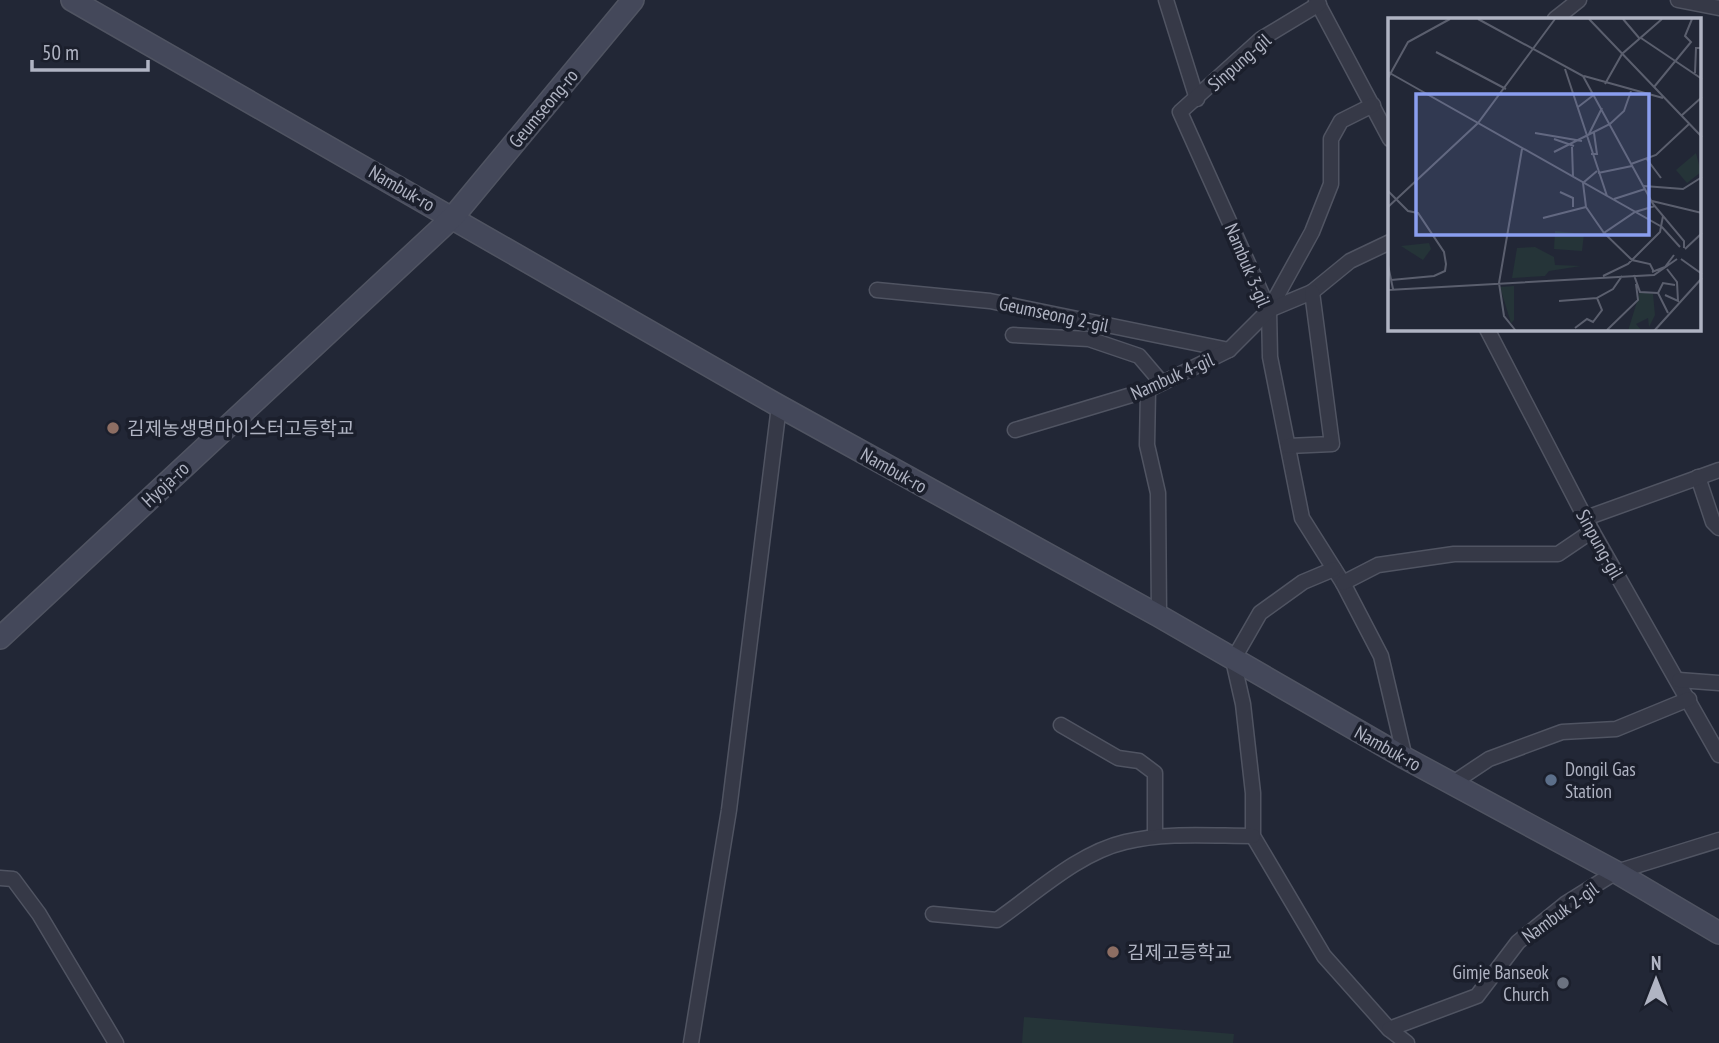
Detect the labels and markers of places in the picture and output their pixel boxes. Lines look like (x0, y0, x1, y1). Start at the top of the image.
place label: 김제농생명마이스터고등학교 (127, 416, 354, 440)
marker: 김제농생명마이스터고등학교 (105, 420, 121, 436)
place label: Dongil Gas Station (1565, 757, 1636, 803)
marker: Dongil Gas Station (1543, 772, 1559, 788)
place label: 김제고등학교 (1127, 940, 1232, 964)
marker: 김제고등학교 (1105, 944, 1121, 960)
place label: Gimje Banseok Church (1453, 960, 1550, 1006)
marker: Gimje Banseok Church (1555, 975, 1571, 991)

